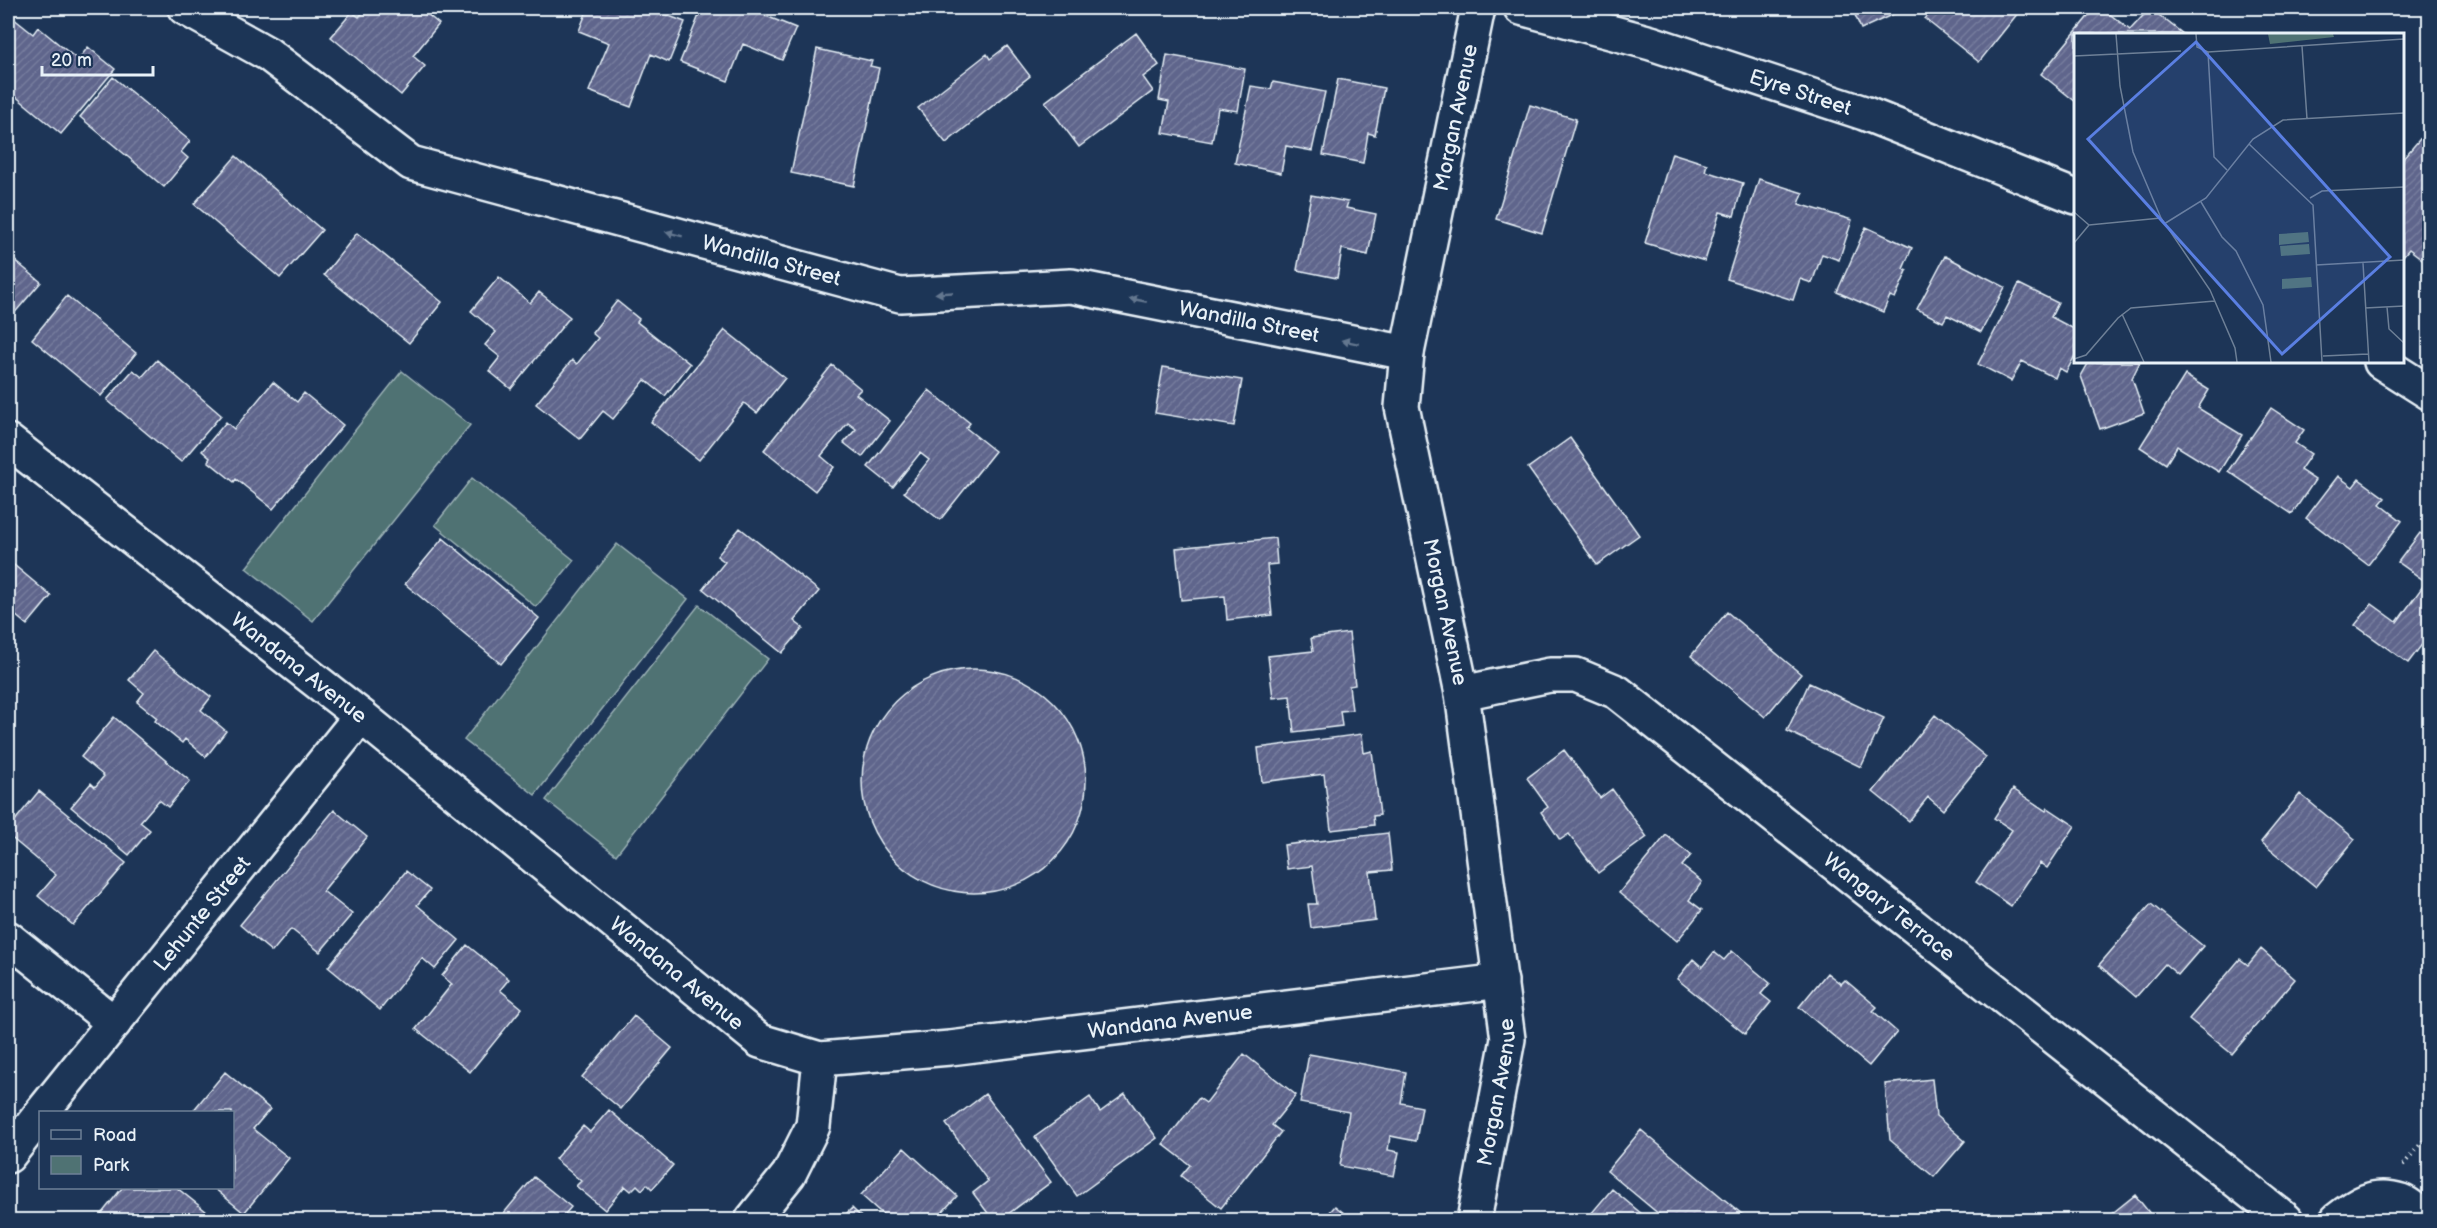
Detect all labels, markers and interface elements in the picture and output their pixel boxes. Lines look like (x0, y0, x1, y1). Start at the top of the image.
inset map (2074, 33, 2404, 363)
scale bar (42, 39, 153, 77)
street label: Morgan Avenue (1428, 42, 1483, 193)
text: 20 m (51, 50, 92, 71)
street label: Eyre Street (1746, 64, 1855, 121)
one-way arrow (664, 229, 682, 238)
street label: Wandilla Street (699, 230, 844, 291)
one-way arrow (935, 289, 954, 298)
one-way arrow (1128, 295, 1147, 304)
street label: Wandilla Street (1177, 295, 1322, 348)
one-way arrow (1340, 337, 1359, 346)
street label: Morgan Avenue (1417, 536, 1473, 688)
street label: Wandana Avenue (226, 607, 372, 729)
street label: Wangary Terrace (1818, 847, 1960, 966)
street label: Lehunte Street (148, 851, 256, 976)
street label: Wandana Avenue (605, 911, 749, 1035)
street label: Wandana Avenue (1086, 999, 1254, 1044)
street label: Morgan Avenue (1472, 1017, 1521, 1168)
legend (39, 1111, 234, 1189)
text: Road (93, 1125, 137, 1146)
text: Park (93, 1155, 129, 1176)

